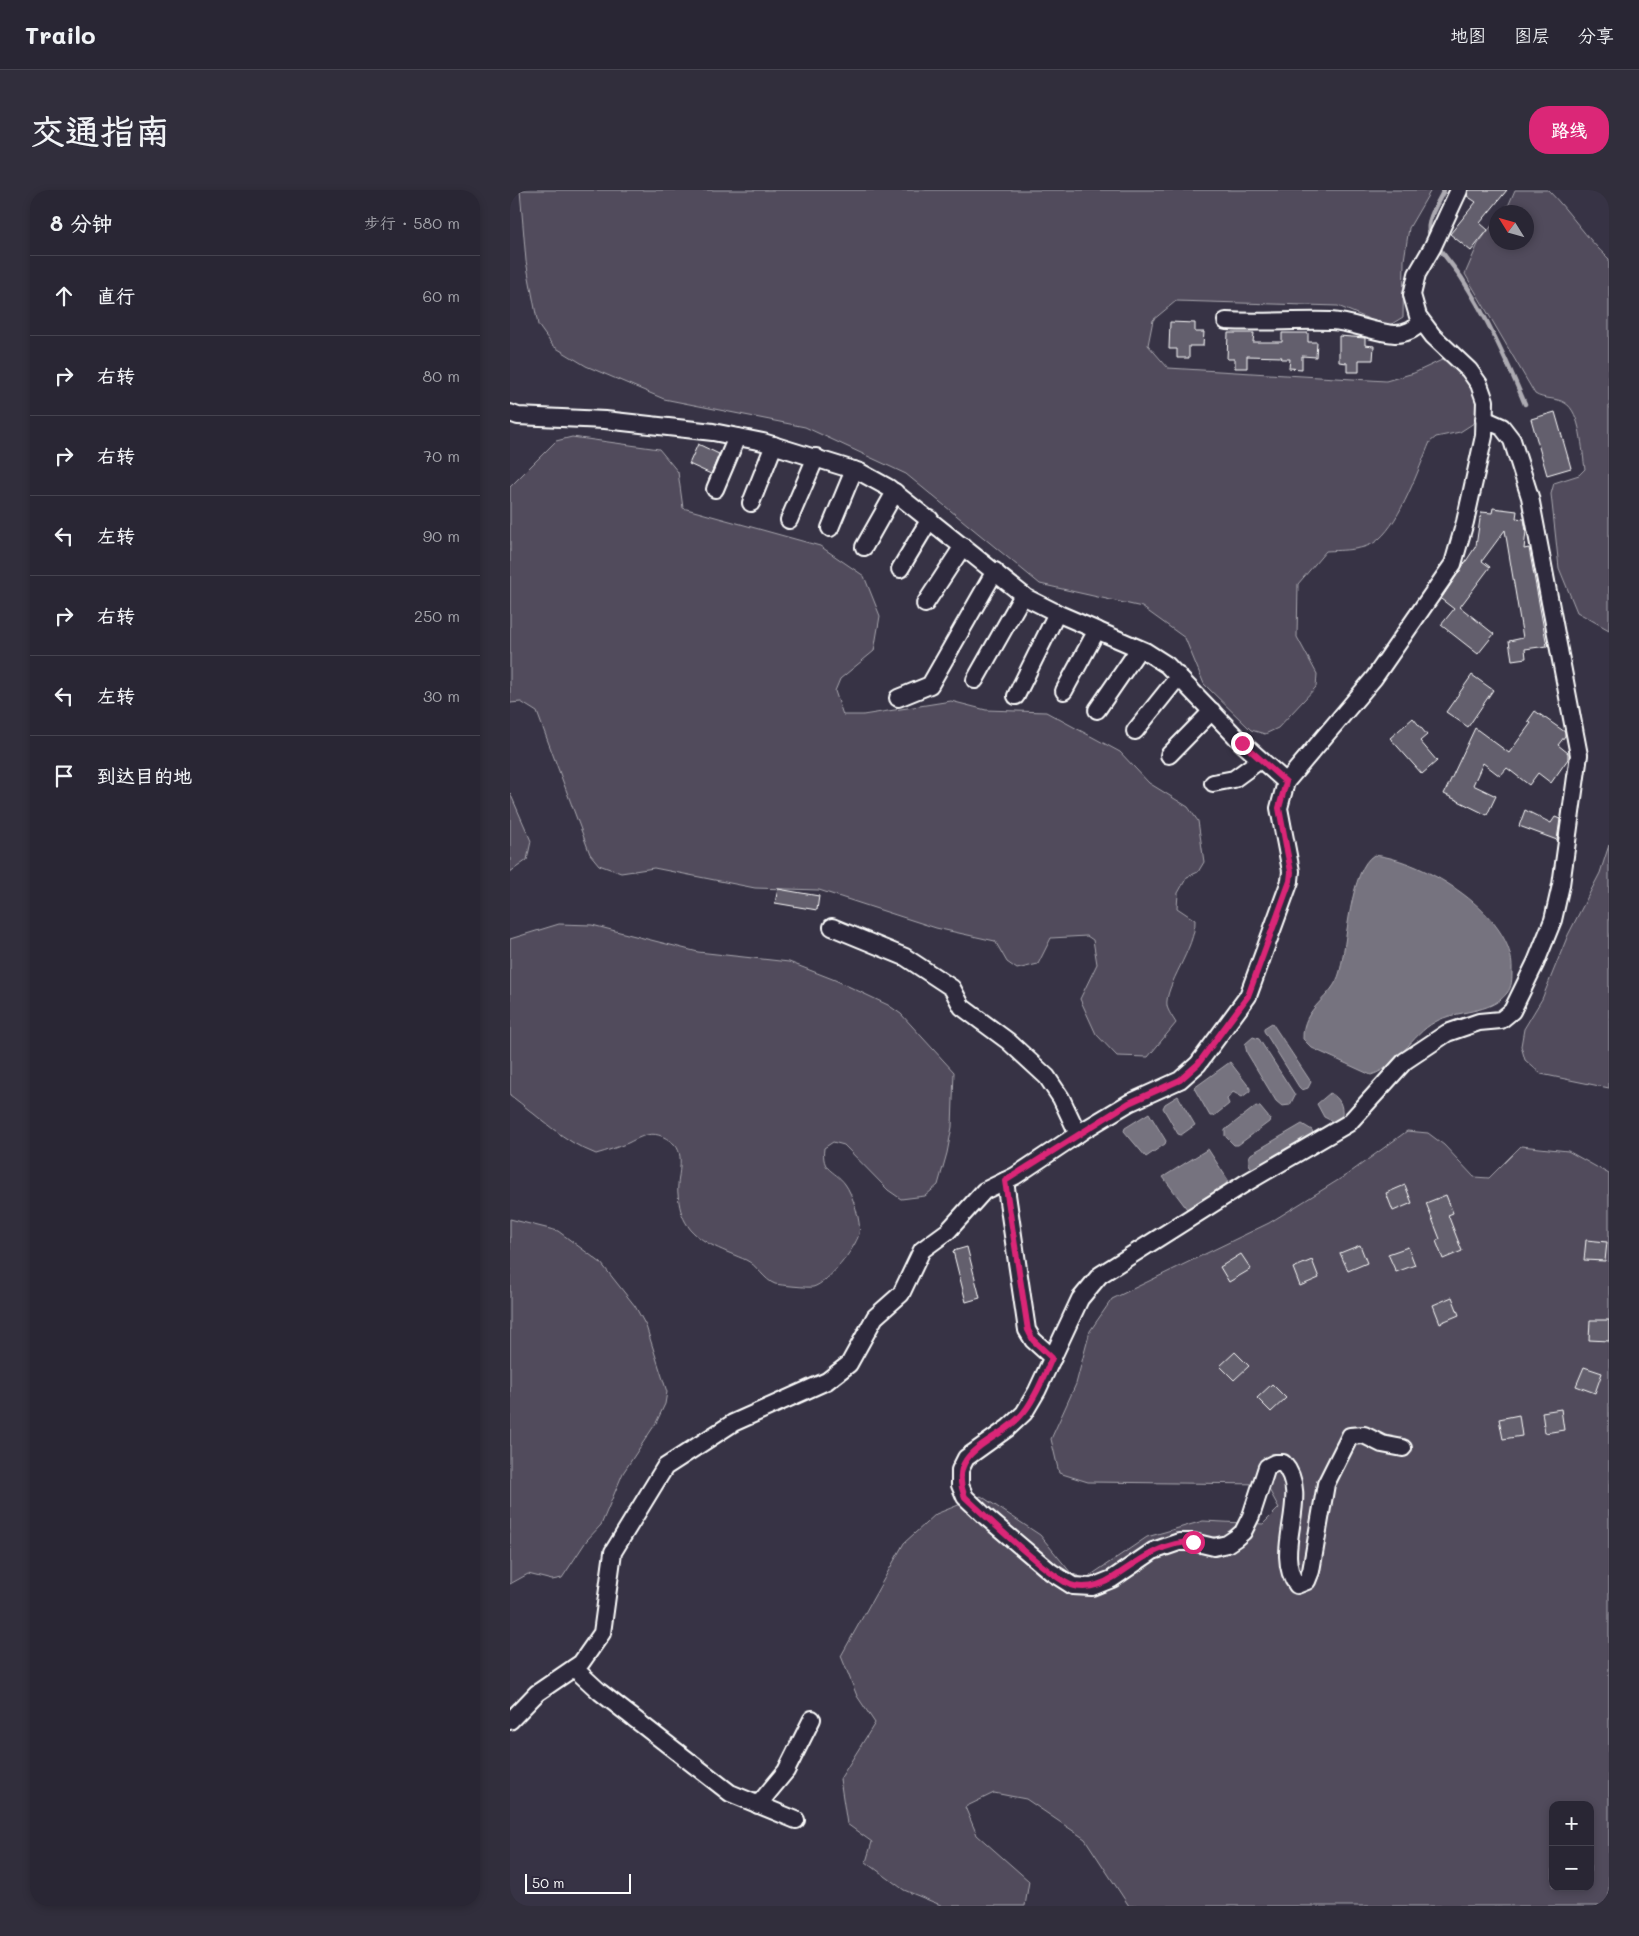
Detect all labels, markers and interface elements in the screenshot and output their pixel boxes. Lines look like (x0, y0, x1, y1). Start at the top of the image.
text: Trailo (25, 19, 96, 50)
text: 地图 (1450, 23, 1486, 47)
text: 图层 (1514, 23, 1550, 47)
text: 分享 (1578, 23, 1614, 47)
button: 路线 (1529, 106, 1609, 154)
text: 交通指南 (30, 107, 170, 153)
north arrow (1489, 205, 1534, 250)
text: 8 分钟 (50, 209, 113, 236)
text: 步行 · 580 m (364, 212, 460, 233)
icon: ahead (50, 282, 78, 310)
text: 直行 (97, 283, 135, 308)
text: 60 m (423, 285, 460, 306)
icon: right (50, 362, 78, 390)
text: 右转 (97, 363, 135, 388)
text: 80 m (423, 365, 460, 386)
icon: right (50, 442, 78, 470)
text: 右转 (97, 443, 135, 468)
text: 70 m (423, 445, 460, 466)
icon: left (50, 522, 78, 550)
text: 左转 (97, 523, 135, 548)
text: 90 m (423, 525, 460, 546)
icon: right (50, 602, 78, 630)
text: 右转 (97, 603, 135, 628)
text: 250 m (414, 605, 460, 626)
icon: left (50, 682, 78, 710)
text: 左转 (97, 683, 135, 708)
text: 30 m (423, 685, 460, 706)
route end (1231, 732, 1254, 755)
icon: arrive (50, 762, 78, 790)
text: 到达目的地 (97, 763, 192, 788)
route start (1182, 1531, 1205, 1554)
map controls (1549, 1801, 1594, 1891)
button: + (1549, 1801, 1594, 1846)
button: − (1549, 1846, 1594, 1891)
scale bar (525, 1871, 631, 1894)
text: 50 m (532, 1873, 564, 1892)

